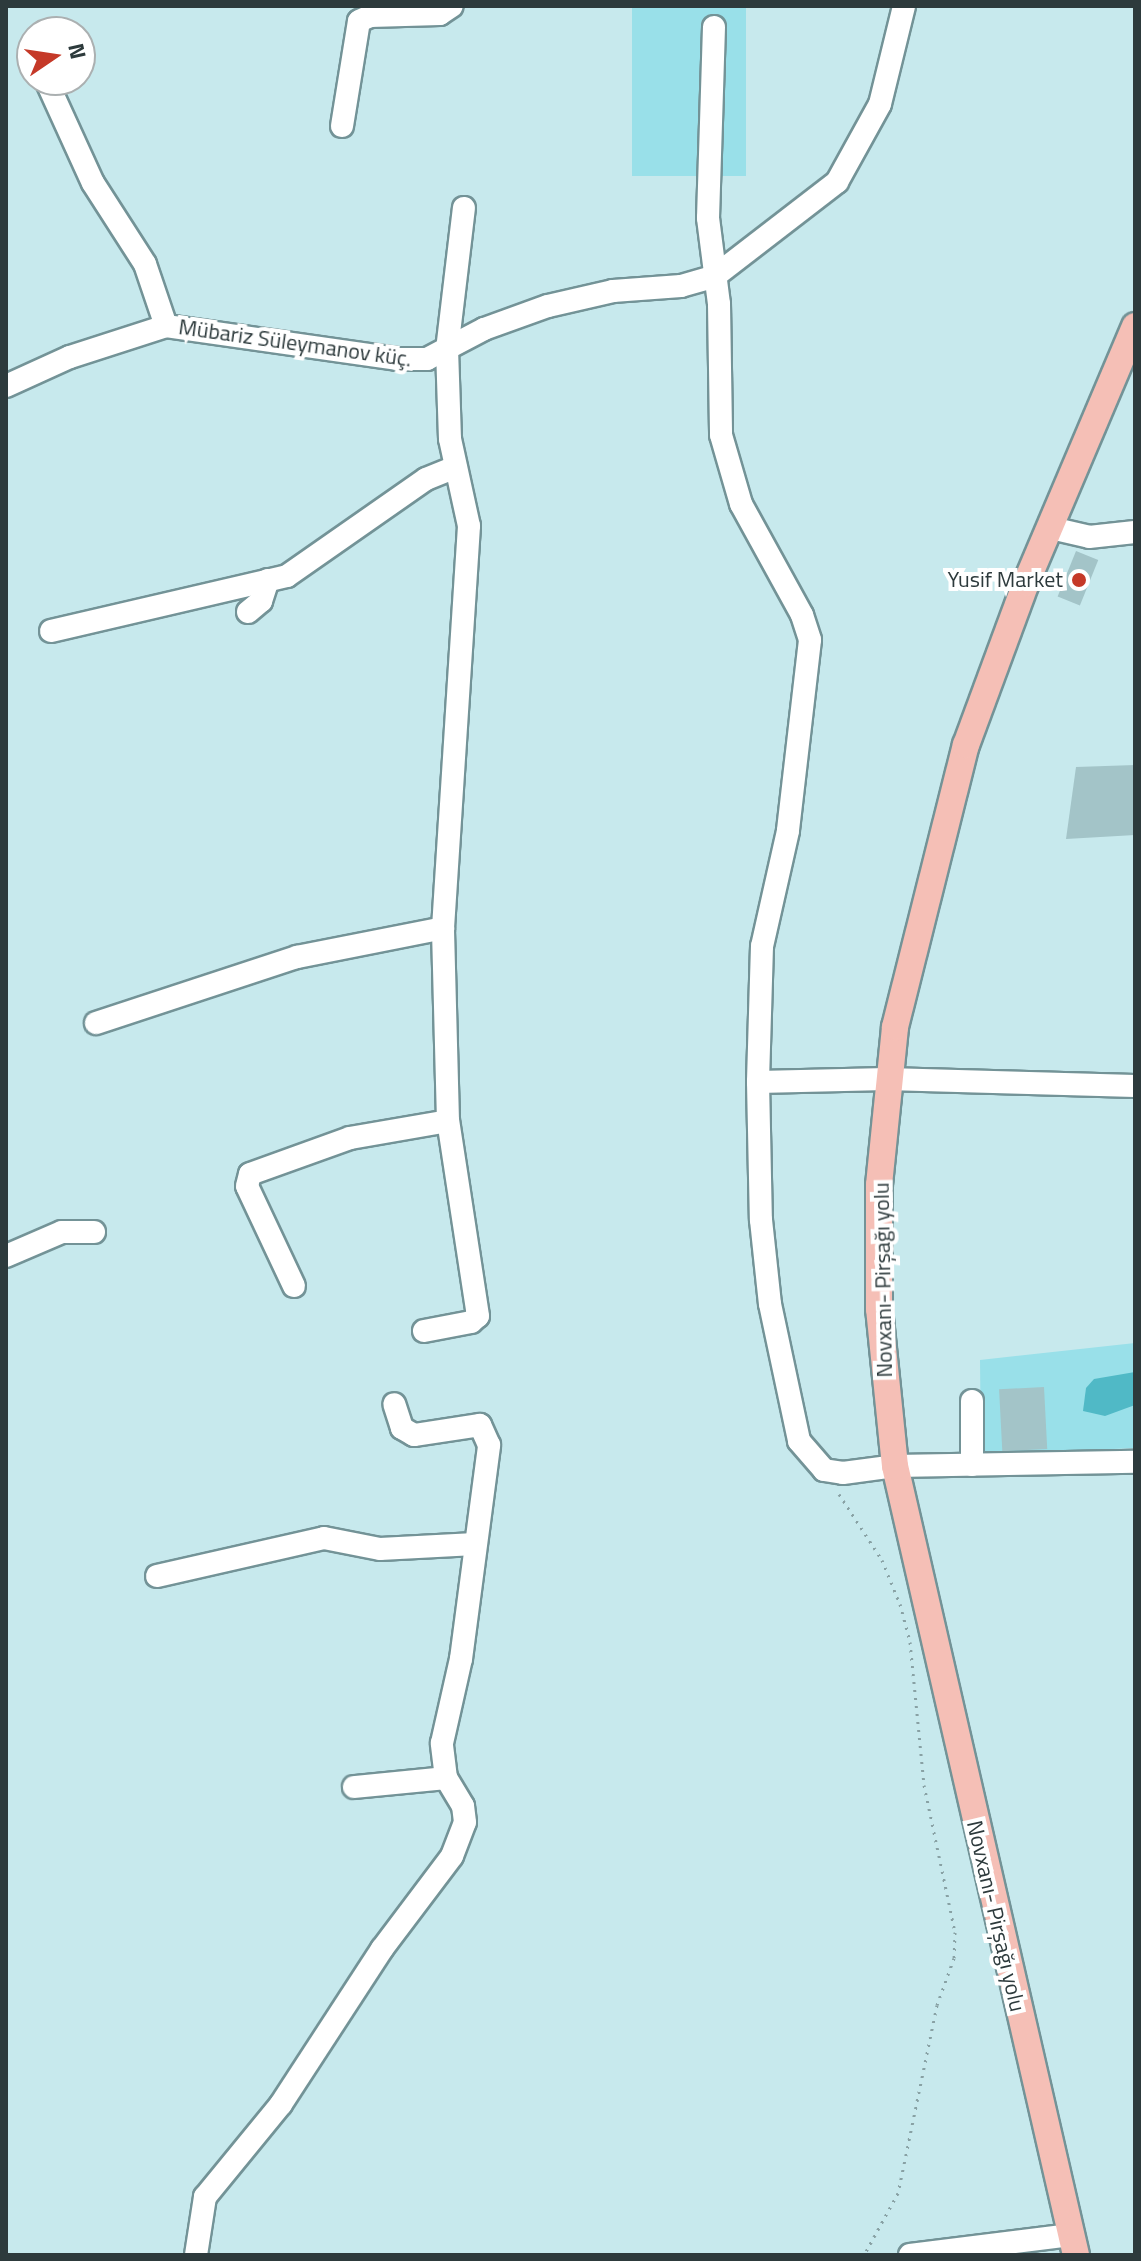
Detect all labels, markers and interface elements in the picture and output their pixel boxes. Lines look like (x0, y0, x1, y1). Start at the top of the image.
north arrow (16, 16, 96, 96)
text: N (59, 40, 96, 62)
street label: Mübariz Süleymanov küç. (177, 314, 413, 372)
place label: Yusif Market (947, 567, 1063, 593)
marker: Yusif Market (1070, 571, 1088, 589)
street label: Novxanı- Pirşağı yolu (868, 1182, 898, 1378)
street label: Novxanı- Pirşağı yolu (961, 1818, 1031, 2014)

